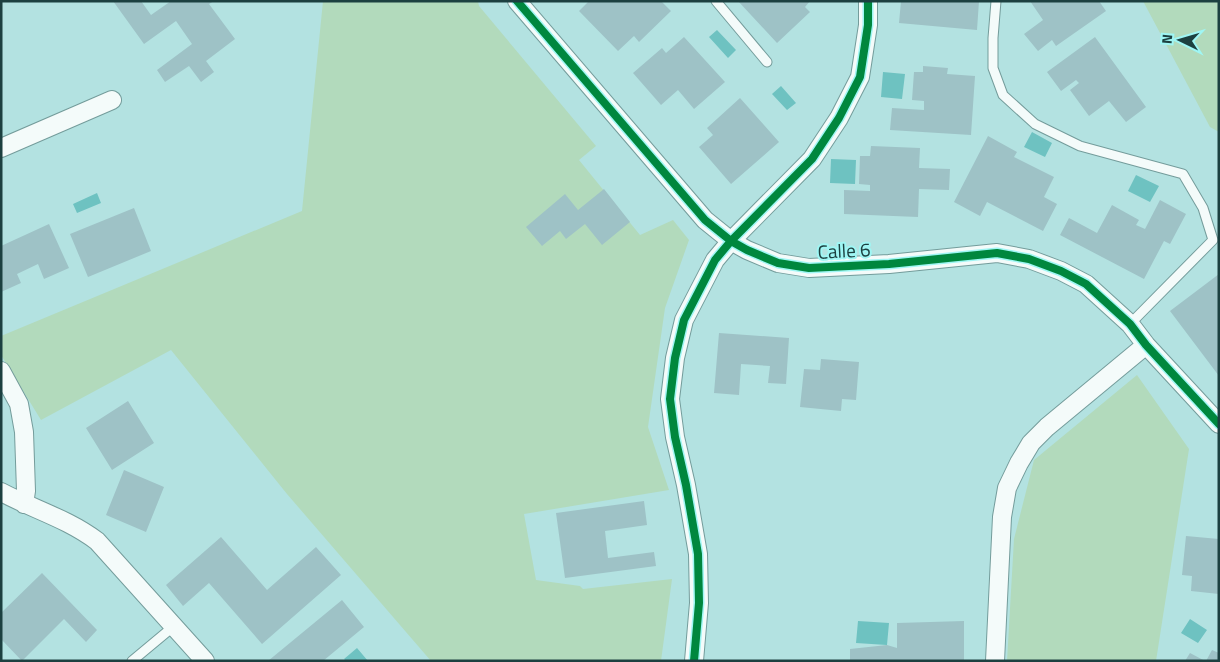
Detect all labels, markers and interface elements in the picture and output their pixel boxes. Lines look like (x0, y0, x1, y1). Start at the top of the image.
north arrow (1155, 15, 1205, 65)
text: N (1156, 33, 1177, 45)
street label: Calle 6 (817, 234, 871, 266)

